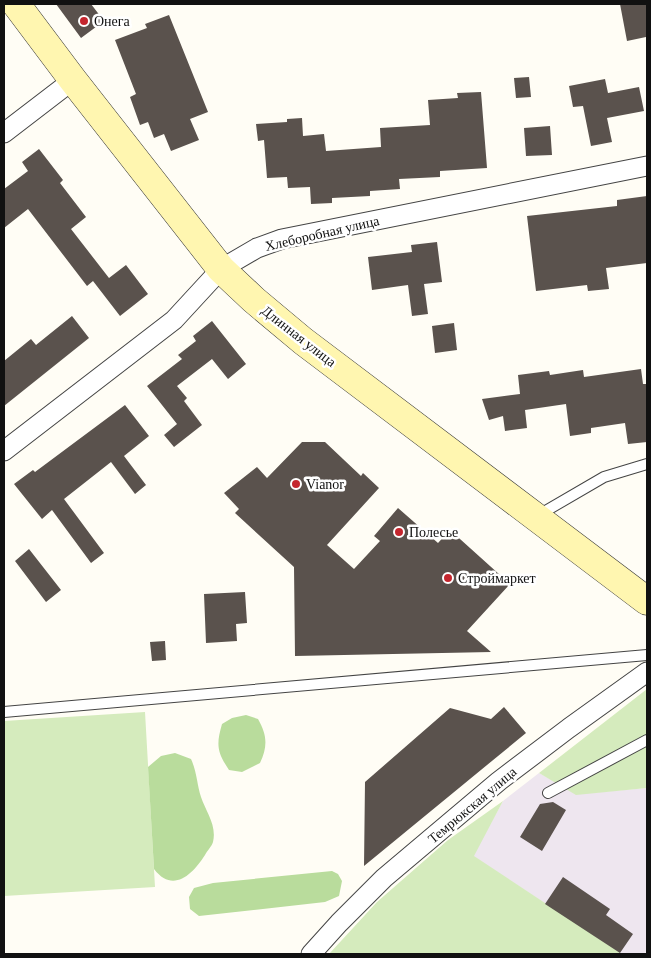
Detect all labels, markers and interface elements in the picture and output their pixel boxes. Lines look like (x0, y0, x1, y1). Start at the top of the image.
place label: Онега (94, 14, 131, 29)
marker: Онега (78, 15, 90, 27)
street label: Хлеборобная улица (264, 213, 381, 254)
street label: Длинная улица (259, 303, 339, 370)
place label: Vianor (306, 477, 344, 492)
marker: Vianor (290, 478, 302, 490)
place label: Полесье (409, 525, 458, 540)
marker: Полесье (393, 526, 405, 538)
place label: Строймаркет (458, 571, 536, 586)
marker: Строймаркет (442, 572, 454, 584)
street label: Темрюкская улица (425, 764, 520, 847)

